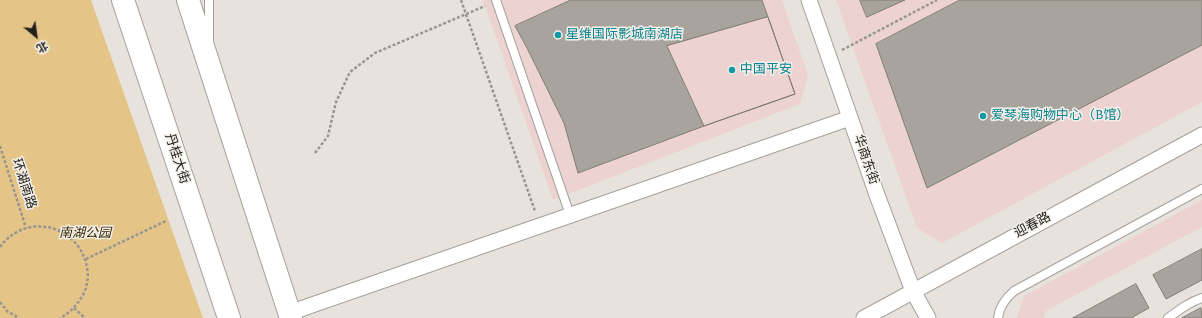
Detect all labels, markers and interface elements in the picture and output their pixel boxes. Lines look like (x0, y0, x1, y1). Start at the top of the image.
north arrow (16, 16, 56, 56)
place label: 星维国际影城南湖店 (566, 27, 683, 43)
marker: 星维国际影城南湖店 (553, 30, 563, 40)
text: 北 (33, 37, 51, 57)
place label: 中国平安 (740, 62, 792, 78)
marker: 中国平安 (727, 65, 737, 75)
place label: 爱琴海购物中心（B馆） (991, 108, 1130, 124)
marker: 爱琴海购物中心（B馆） (978, 111, 988, 121)
street label: 丹桂大街 (161, 132, 191, 186)
street label: 华商东街 (849, 133, 881, 187)
street label: 环湖南路 (8, 157, 38, 211)
street label: 迎春路 (1012, 210, 1054, 242)
park label: 南湖公园 (59, 226, 111, 242)

